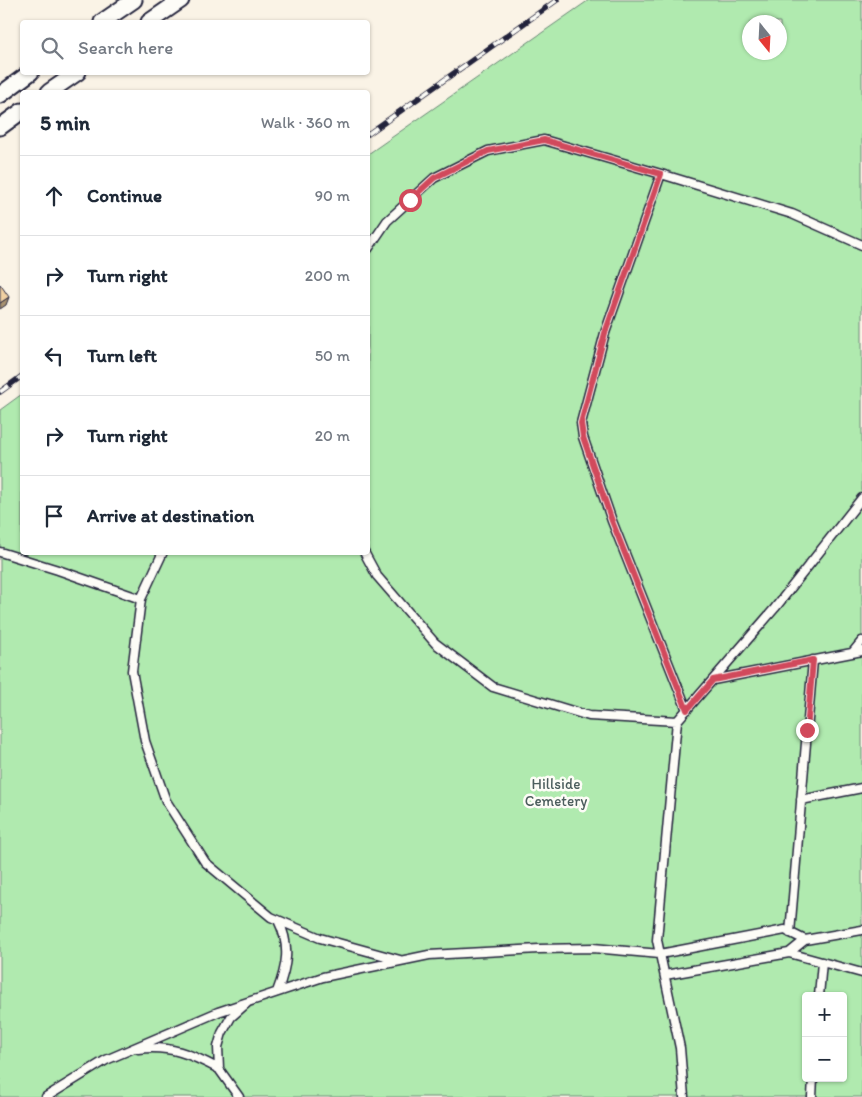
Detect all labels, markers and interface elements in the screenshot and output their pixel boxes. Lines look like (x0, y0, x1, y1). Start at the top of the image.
north arrow (742, 15, 787, 60)
search box (20, 20, 370, 75)
icon: search (38, 34, 66, 62)
text: Search here (78, 36, 173, 59)
text: 5 min (40, 110, 90, 135)
text: Walk · 360 m (261, 113, 350, 132)
icon: ahead (40, 182, 68, 210)
text: Continue (87, 184, 162, 207)
text: 90 m (315, 186, 350, 205)
route start (399, 189, 422, 212)
icon: right (40, 262, 68, 290)
text: Turn right (87, 264, 168, 287)
text: 200 m (305, 266, 350, 285)
icon: left (40, 342, 68, 370)
text: Turn left (87, 344, 157, 367)
text: 50 m (315, 346, 350, 365)
icon: right (40, 422, 68, 450)
text: Turn right (87, 424, 168, 447)
text: 20 m (315, 426, 350, 445)
icon: arrive (40, 502, 68, 530)
text: Arrive at destination (87, 504, 254, 527)
route end (796, 719, 819, 742)
park label: Hillside Cemetery (525, 775, 587, 810)
map controls (802, 992, 847, 1082)
button: + (802, 992, 847, 1037)
button: − (802, 1037, 847, 1082)

